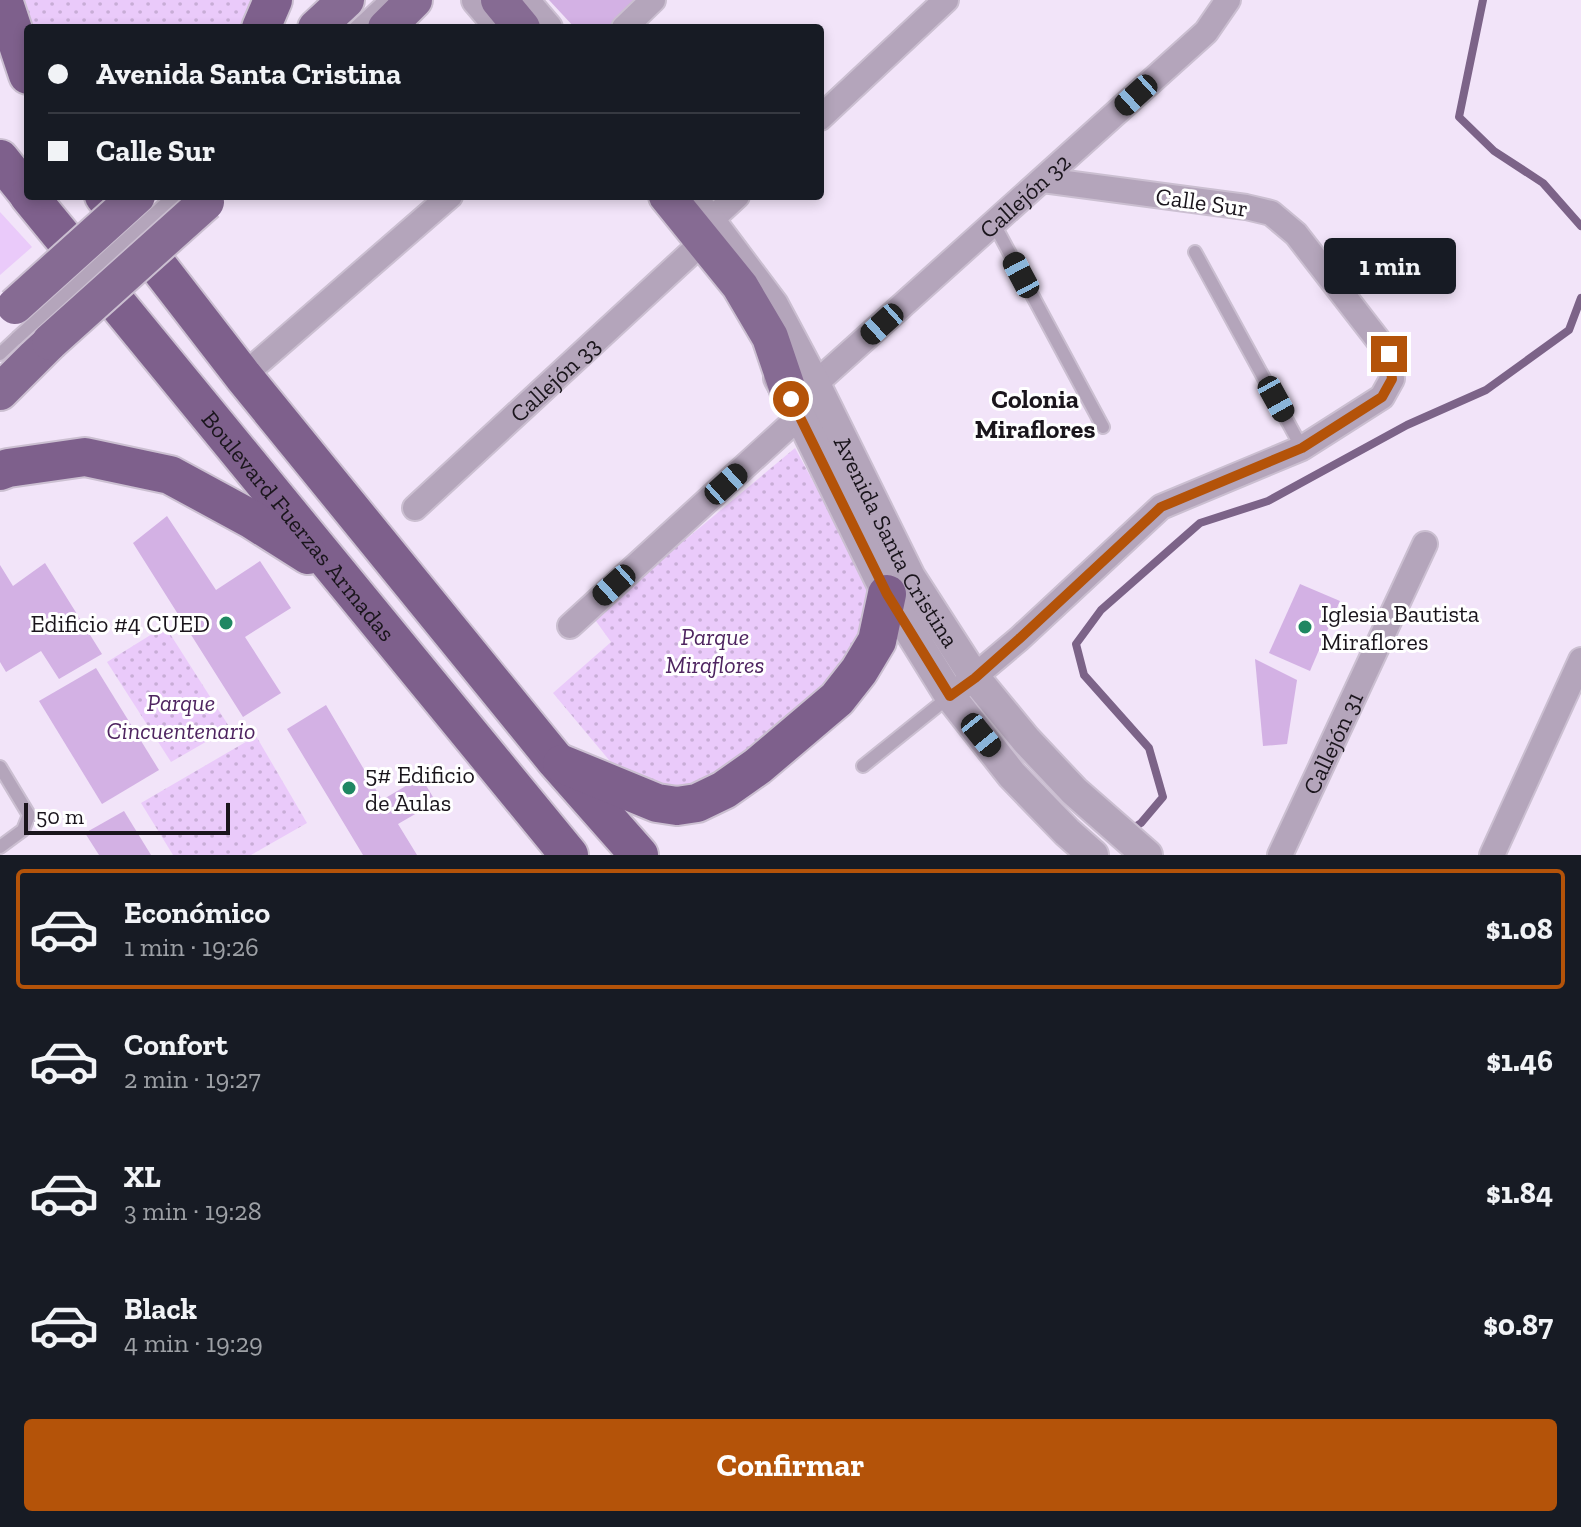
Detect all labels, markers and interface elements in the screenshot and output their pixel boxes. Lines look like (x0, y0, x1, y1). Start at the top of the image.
text: Avenida Santa Cristina (96, 56, 401, 92)
car (1110, 70, 1162, 120)
text: Calle Sur (96, 133, 215, 169)
street label: Callejón 32 (973, 147, 1076, 244)
street label: Calle Sur (1154, 181, 1250, 223)
callout: 1 min (1323, 238, 1455, 294)
car (999, 248, 1043, 302)
text: 1 min (1359, 250, 1421, 282)
car (856, 299, 908, 349)
street label: Callejón 33 (503, 330, 606, 428)
route end (1371, 336, 1407, 372)
car (1254, 372, 1298, 426)
route start (773, 381, 809, 417)
district label: Colonia Miraflores (975, 383, 1095, 445)
street label: Boulevard Fuerzas Armadas (196, 404, 402, 647)
street label: Avenida Santa Cristina (828, 431, 966, 653)
car (700, 459, 752, 509)
car (588, 560, 640, 610)
place label: Iglesia Bautista Miraflores (1321, 599, 1480, 656)
place label: Edificio #4 CUED (30, 609, 210, 638)
marker: Edificio #4 CUED (217, 614, 235, 632)
marker: Iglesia Bautista Miraflores (1296, 618, 1314, 636)
park label: Parque Miraflores (666, 622, 764, 679)
street label: Callejón 31 (1296, 687, 1369, 798)
park label: Parque Cincuentenario (106, 688, 256, 745)
car (957, 709, 1005, 761)
place label: 5# Edificio de Aulas (365, 760, 475, 817)
marker: 5# Edificio de Aulas (340, 779, 358, 797)
scale bar (24, 799, 230, 835)
text: 50 m (36, 803, 84, 830)
icon: car (28, 893, 100, 965)
text: Económico (124, 895, 270, 931)
text: $1.08 (1486, 911, 1553, 947)
text: 1 min · 19:26 (124, 931, 259, 963)
icon: car (28, 1025, 100, 1097)
text: Confort (124, 1027, 228, 1063)
text: $1.46 (1486, 1043, 1553, 1079)
text: 2 min · 19:27 (124, 1063, 261, 1095)
icon: car (28, 1157, 100, 1229)
text: XL (124, 1159, 161, 1195)
text: $1.84 (1486, 1175, 1553, 1211)
text: 3 min · 19:28 (124, 1195, 262, 1227)
icon: car (28, 1289, 100, 1361)
text: Black (124, 1291, 197, 1327)
text: $0.87 (1483, 1307, 1553, 1343)
text: 4 min · 19:29 (124, 1327, 263, 1359)
button: Confirmar (24, 1419, 1557, 1511)

